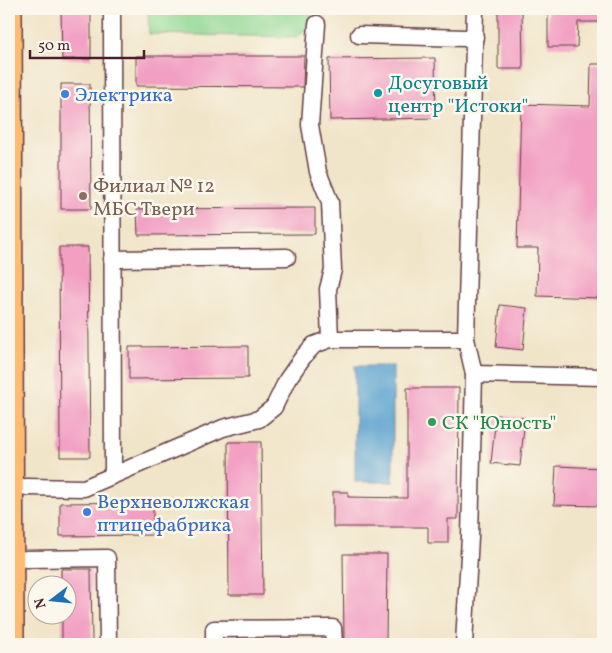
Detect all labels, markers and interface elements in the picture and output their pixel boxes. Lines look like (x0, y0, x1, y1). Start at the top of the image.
scale bar (30, 28, 144, 60)
text: 50 m (38, 36, 70, 57)
place label: Досуговый центр "Истоки" (388, 70, 528, 121)
place label: Электрика (75, 82, 173, 110)
marker: Досуговый центр "Истоки" (372, 87, 384, 99)
marker: Электрика (59, 88, 71, 100)
place label: Филиал № 12 МБС Твери (93, 173, 215, 224)
marker: Филиал № 12 МБС Твери (77, 190, 89, 202)
place label: СК "Юность" (442, 410, 556, 438)
marker: СК "Юность" (426, 416, 438, 428)
place label: Верхневолжская птицефабрика (97, 489, 249, 540)
marker: Верхневолжская птицефабрика (81, 506, 93, 518)
north arrow (28, 576, 78, 626)
text: N (30, 596, 51, 611)

